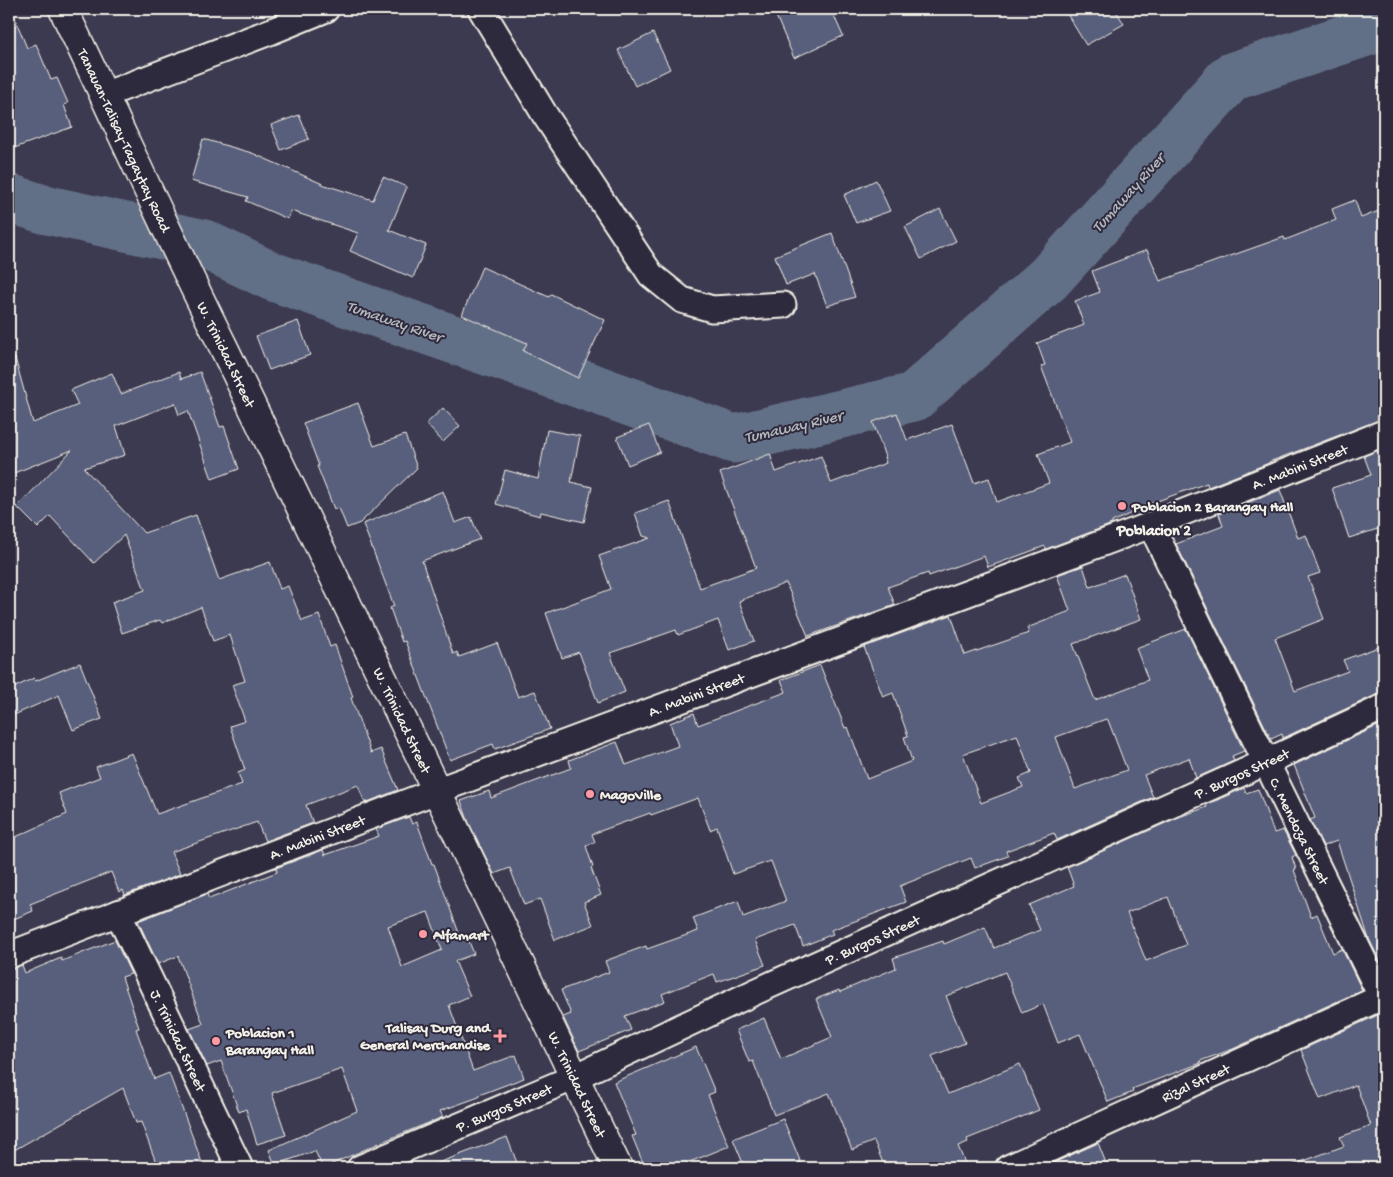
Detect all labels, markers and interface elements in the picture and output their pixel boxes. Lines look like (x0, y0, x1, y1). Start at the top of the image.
street label: Tanauan-Talisay-Tagaytay Road (72, 46, 174, 237)
water label: Tumaway River (1089, 148, 1172, 238)
water label: Tumaway River (344, 298, 447, 350)
street label: W. Trinidad Street (192, 299, 259, 412)
water label: Tumaway River (743, 407, 848, 449)
street label: A. Mabini Street (1250, 441, 1352, 495)
place label: Poblacion 2 Barangay Hall (1131, 499, 1294, 517)
marker: Poblacion 2 Barangay Hall (1116, 500, 1128, 512)
district label: Poblacion 2 (1116, 523, 1191, 542)
street label: W. Trinidad Street (368, 665, 435, 778)
street label: A. Mabini Street (646, 669, 749, 722)
street label: P. Burgos Street (1191, 745, 1294, 804)
street label: C. Mendoza Street (1264, 775, 1333, 890)
place label: MagoVille (600, 787, 662, 805)
marker: MagoVille (584, 788, 596, 800)
street label: A. Mabini Street (267, 811, 370, 865)
street label: P. Burgos Street (822, 911, 925, 971)
place label: Alfamart (432, 927, 490, 945)
marker: Alfamart (417, 928, 429, 940)
street label: J. Trinidad Street (145, 987, 210, 1096)
place label: Talisay Durg and General Merchandise (360, 1020, 492, 1055)
place label: Poblacion 1 Barangay Hall (225, 1025, 315, 1060)
street label: W. Trinidad Street (543, 1029, 610, 1143)
marker: Talisay Durg and General Merchandise (494, 1030, 506, 1042)
marker: Poblacion 1 Barangay Hall (210, 1035, 222, 1047)
street label: Rizal Street (1159, 1060, 1235, 1107)
street label: P. Burgos Street (453, 1080, 557, 1138)

